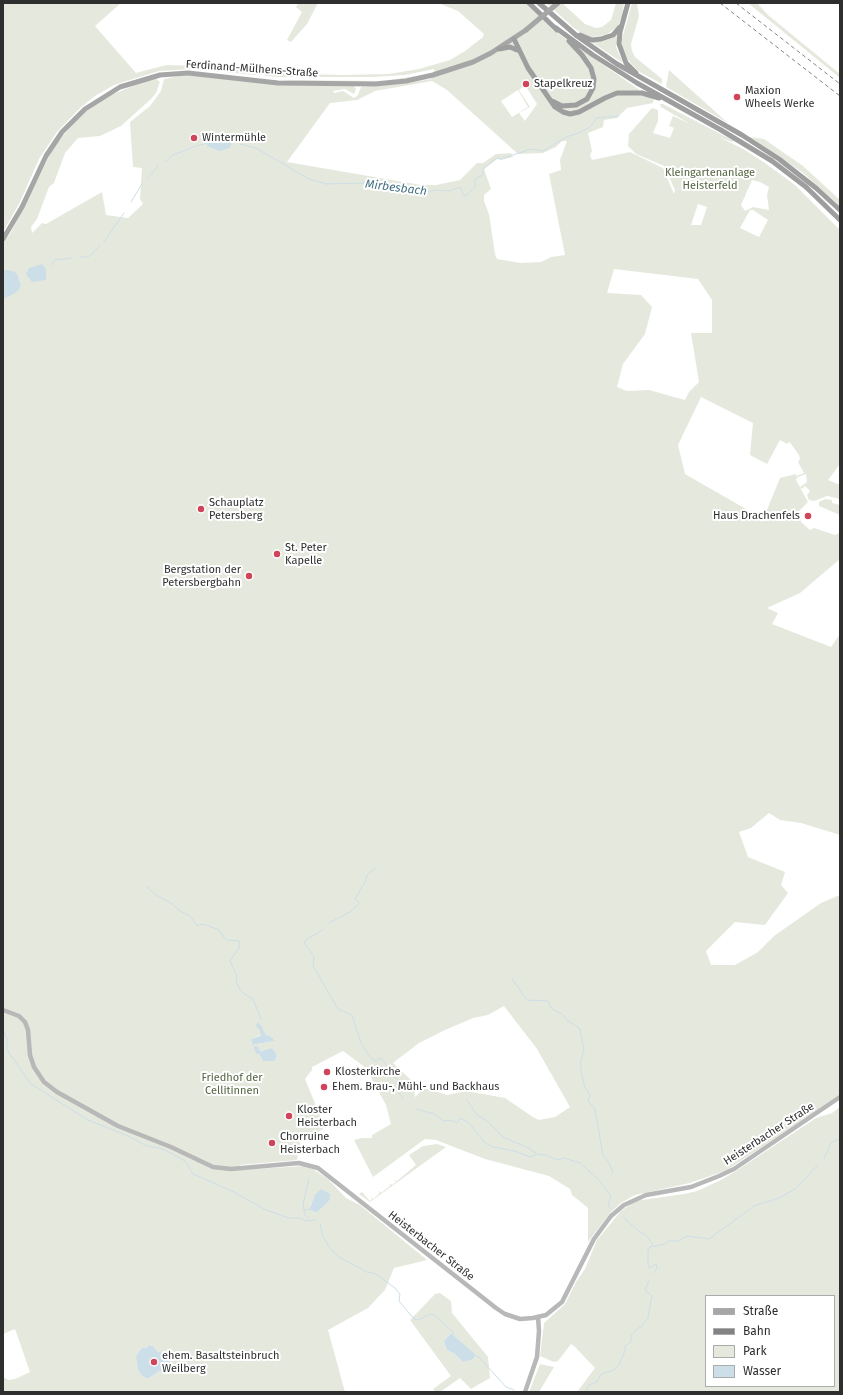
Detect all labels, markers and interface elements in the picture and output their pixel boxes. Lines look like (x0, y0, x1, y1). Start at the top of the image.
street label: Ferdinand-Mülhens-Straße (185, 58, 319, 80)
place label: Stapelkreuz (534, 77, 592, 91)
marker: Stapelkreuz (521, 79, 531, 89)
place label: Maxion Wheels Werke (745, 84, 815, 110)
marker: Maxion Wheels Werke (732, 92, 742, 102)
place label: Wintermühle (202, 131, 266, 145)
marker: Wintermühle (189, 133, 199, 143)
park label: Kleingartenanlage Heisterfeld (665, 166, 755, 192)
water label: Mirbesbach (364, 177, 428, 199)
place label: Schauplatz Petersberg (209, 496, 264, 522)
marker: Schauplatz Petersberg (196, 504, 206, 514)
place label: Haus Drachenfels (713, 509, 800, 523)
marker: Haus Drachenfels (803, 511, 813, 521)
place label: St. Peter Kapelle (285, 541, 327, 567)
marker: St. Peter Kapelle (272, 549, 282, 559)
place label: Bergstation der Petersbergbahn (162, 563, 241, 589)
marker: Bergstation der Petersbergbahn (244, 571, 254, 581)
place label: Klosterkirche (335, 1065, 401, 1079)
marker: Klosterkirche (322, 1067, 332, 1077)
park label: Friedhof der Cellitinnen (201, 1071, 263, 1097)
place label: Ehem. Brau-, Mühl- und Backhaus (332, 1080, 499, 1094)
marker: Ehem. Brau-, Mühl- und Backhaus (319, 1082, 329, 1092)
street label: Heisterbacher Straße (721, 1100, 817, 1168)
place label: Kloster Heisterbach (297, 1103, 357, 1129)
marker: Kloster Heisterbach (284, 1111, 294, 1121)
place label: Chorruine Heisterbach (280, 1130, 340, 1156)
marker: Chorruine Heisterbach (267, 1138, 277, 1148)
street label: Heisterbacher Straße (385, 1208, 477, 1284)
legend (705, 1295, 835, 1387)
text: Straße (743, 1304, 778, 1318)
text: Bahn (743, 1324, 771, 1338)
text: Park (743, 1344, 767, 1358)
place label: ehem. Basaltsteinbruch Weilberg (162, 1349, 279, 1375)
marker: ehem. Basaltsteinbruch Weilberg (149, 1357, 159, 1367)
text: Wasser (743, 1364, 781, 1378)

